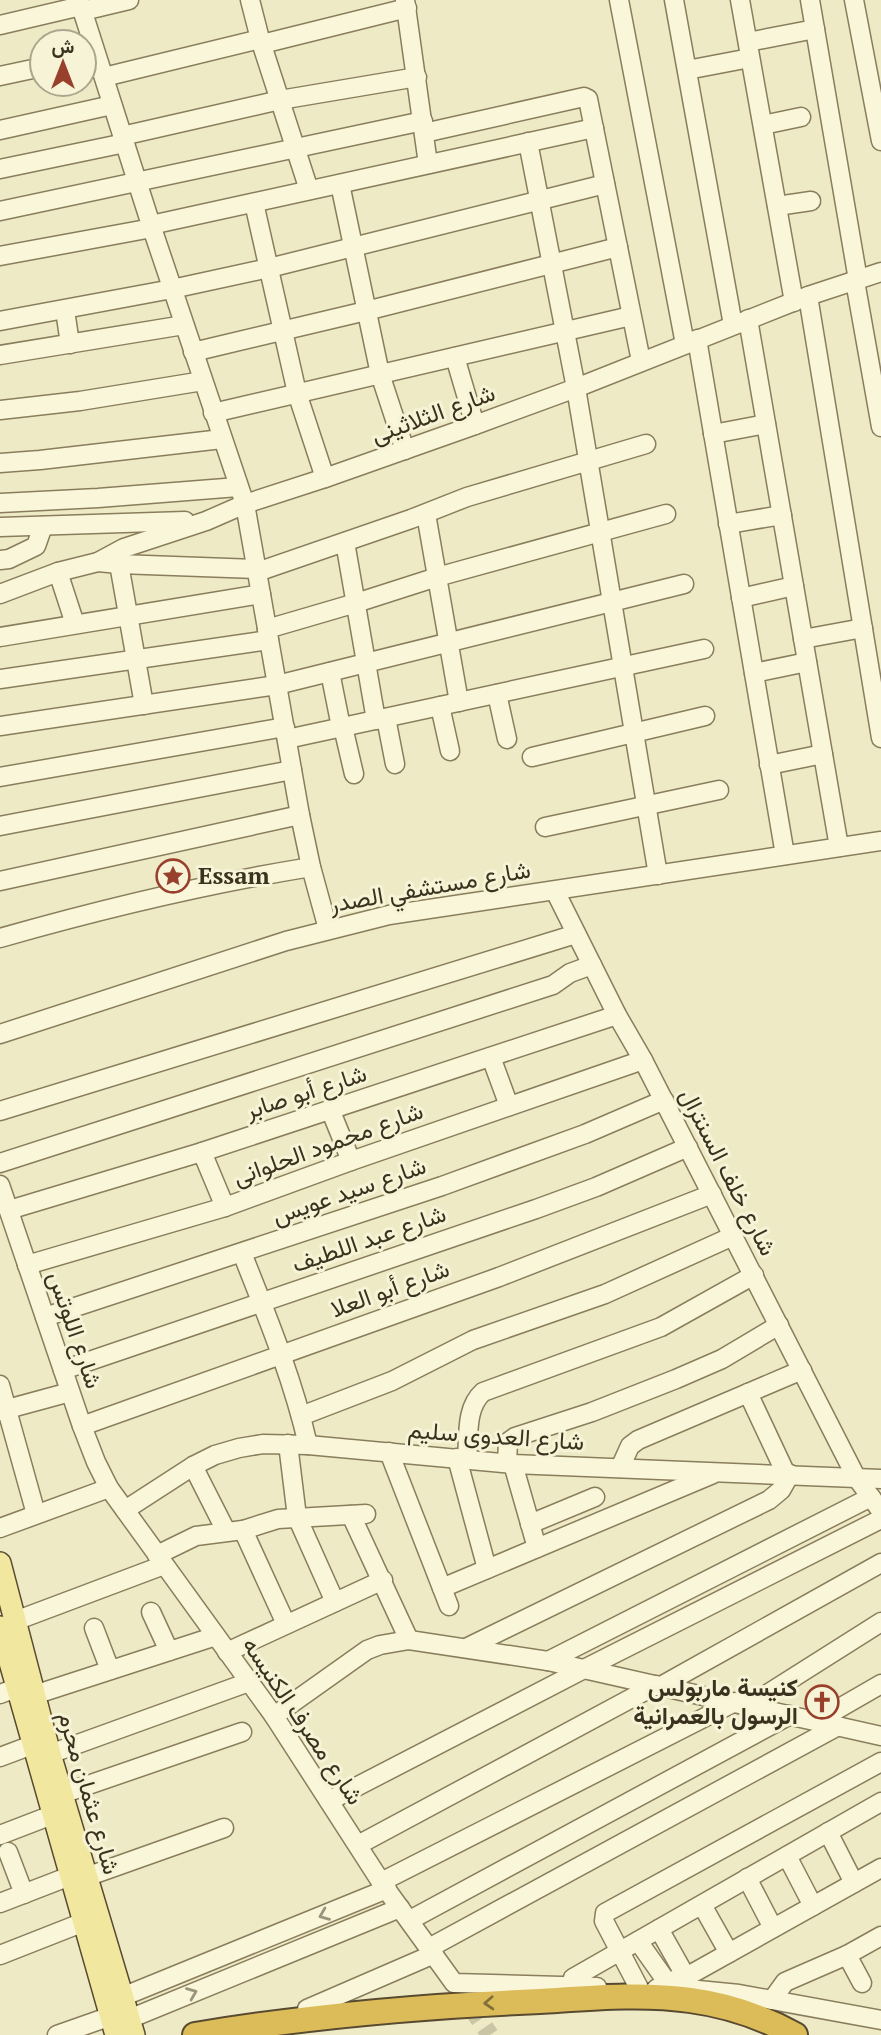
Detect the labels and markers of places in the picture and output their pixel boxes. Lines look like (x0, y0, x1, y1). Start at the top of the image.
place icon: Essam (154, 857, 192, 895)
place label: Essam (198, 859, 270, 891)
place label: كنيسة ماربولس الرسول بالعمرانية (633, 1671, 798, 1731)
church icon: كنيسة ماربولس الرسول بالعمرانية (803, 1683, 841, 1721)

